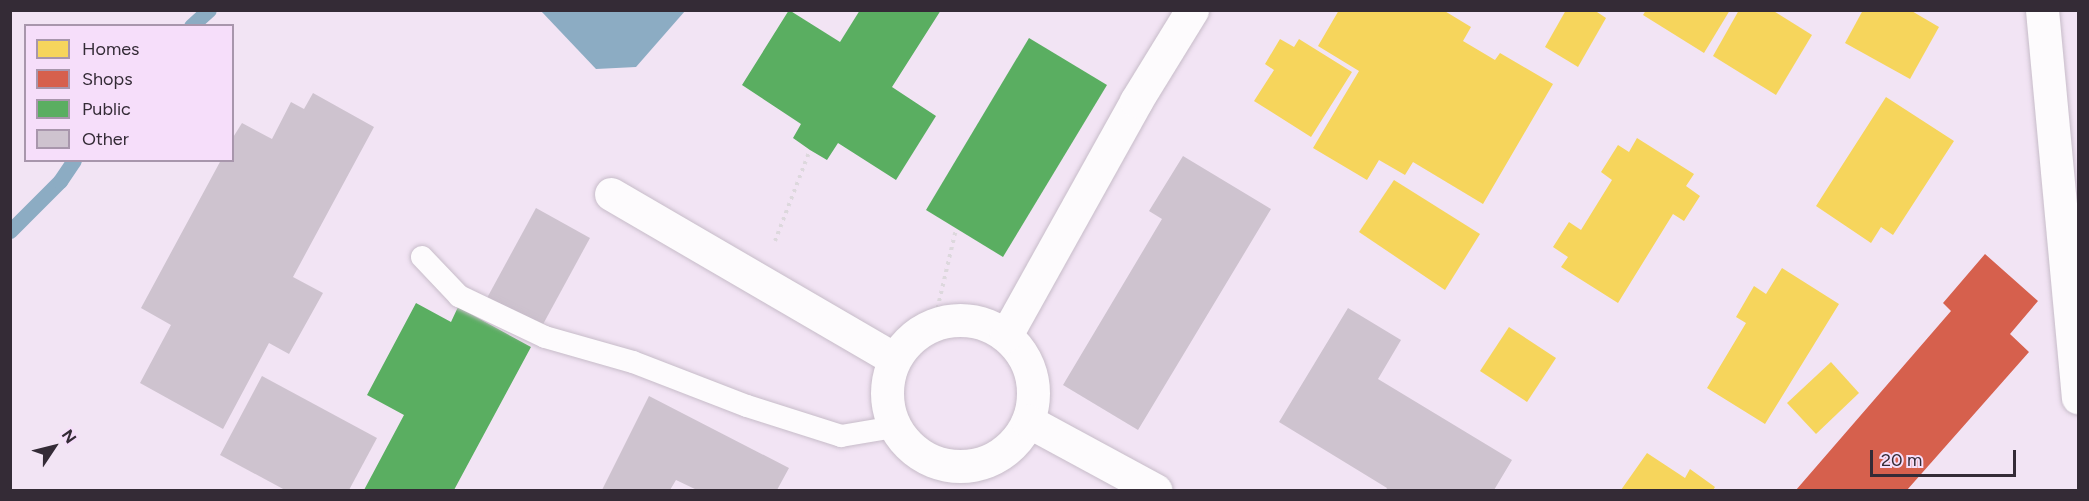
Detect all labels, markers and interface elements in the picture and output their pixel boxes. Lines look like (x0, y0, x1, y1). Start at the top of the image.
legend (24, 24, 234, 162)
text: Homes (82, 38, 140, 60)
text: Shops (82, 68, 133, 90)
text: Public (82, 98, 131, 120)
text: Other (82, 128, 129, 150)
north arrow (24, 417, 84, 477)
text: N (58, 426, 80, 447)
scale bar (1873, 438, 2018, 476)
text: 20 m (1881, 449, 1922, 471)

